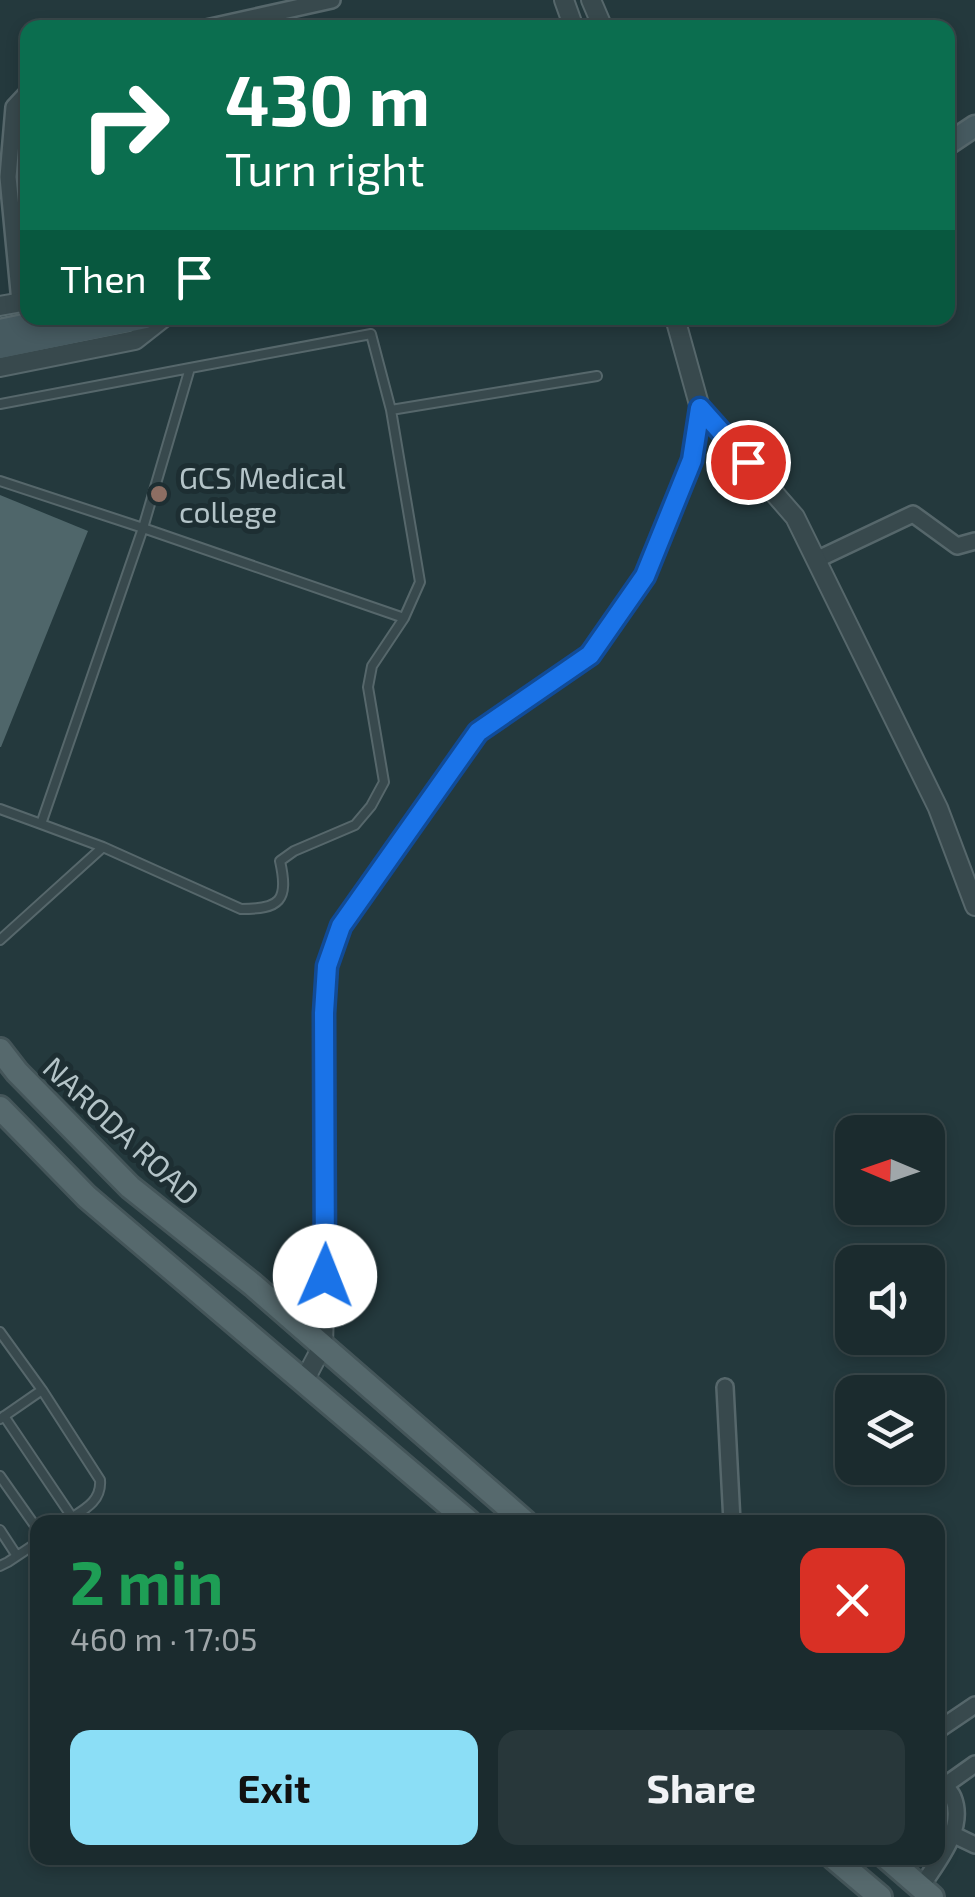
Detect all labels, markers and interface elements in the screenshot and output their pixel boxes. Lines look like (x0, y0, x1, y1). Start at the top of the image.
text: 430 m (225, 56, 430, 140)
icon: right (60, 60, 190, 190)
text: Turn right (225, 141, 425, 195)
icon: arrive (167, 250, 222, 305)
text: Then (60, 255, 147, 301)
pin (706, 420, 791, 505)
icon: arrive (721, 435, 776, 490)
place label: GCS Medical college (179, 459, 346, 529)
marker: GCS Medical college (148, 483, 170, 505)
street label: NARODA ROAD (37, 1049, 207, 1211)
north arrow (835, 1115, 945, 1225)
map controls (835, 1115, 945, 1485)
position arrow (273, 1224, 377, 1328)
button: sound (835, 1245, 945, 1355)
button: layers (835, 1375, 945, 1485)
text: 2 min (70, 1545, 223, 1617)
button: close (800, 1548, 905, 1653)
text: 460 m · 17:05 (70, 1619, 257, 1657)
button: Exit (70, 1730, 478, 1845)
button: Share (498, 1730, 905, 1845)

